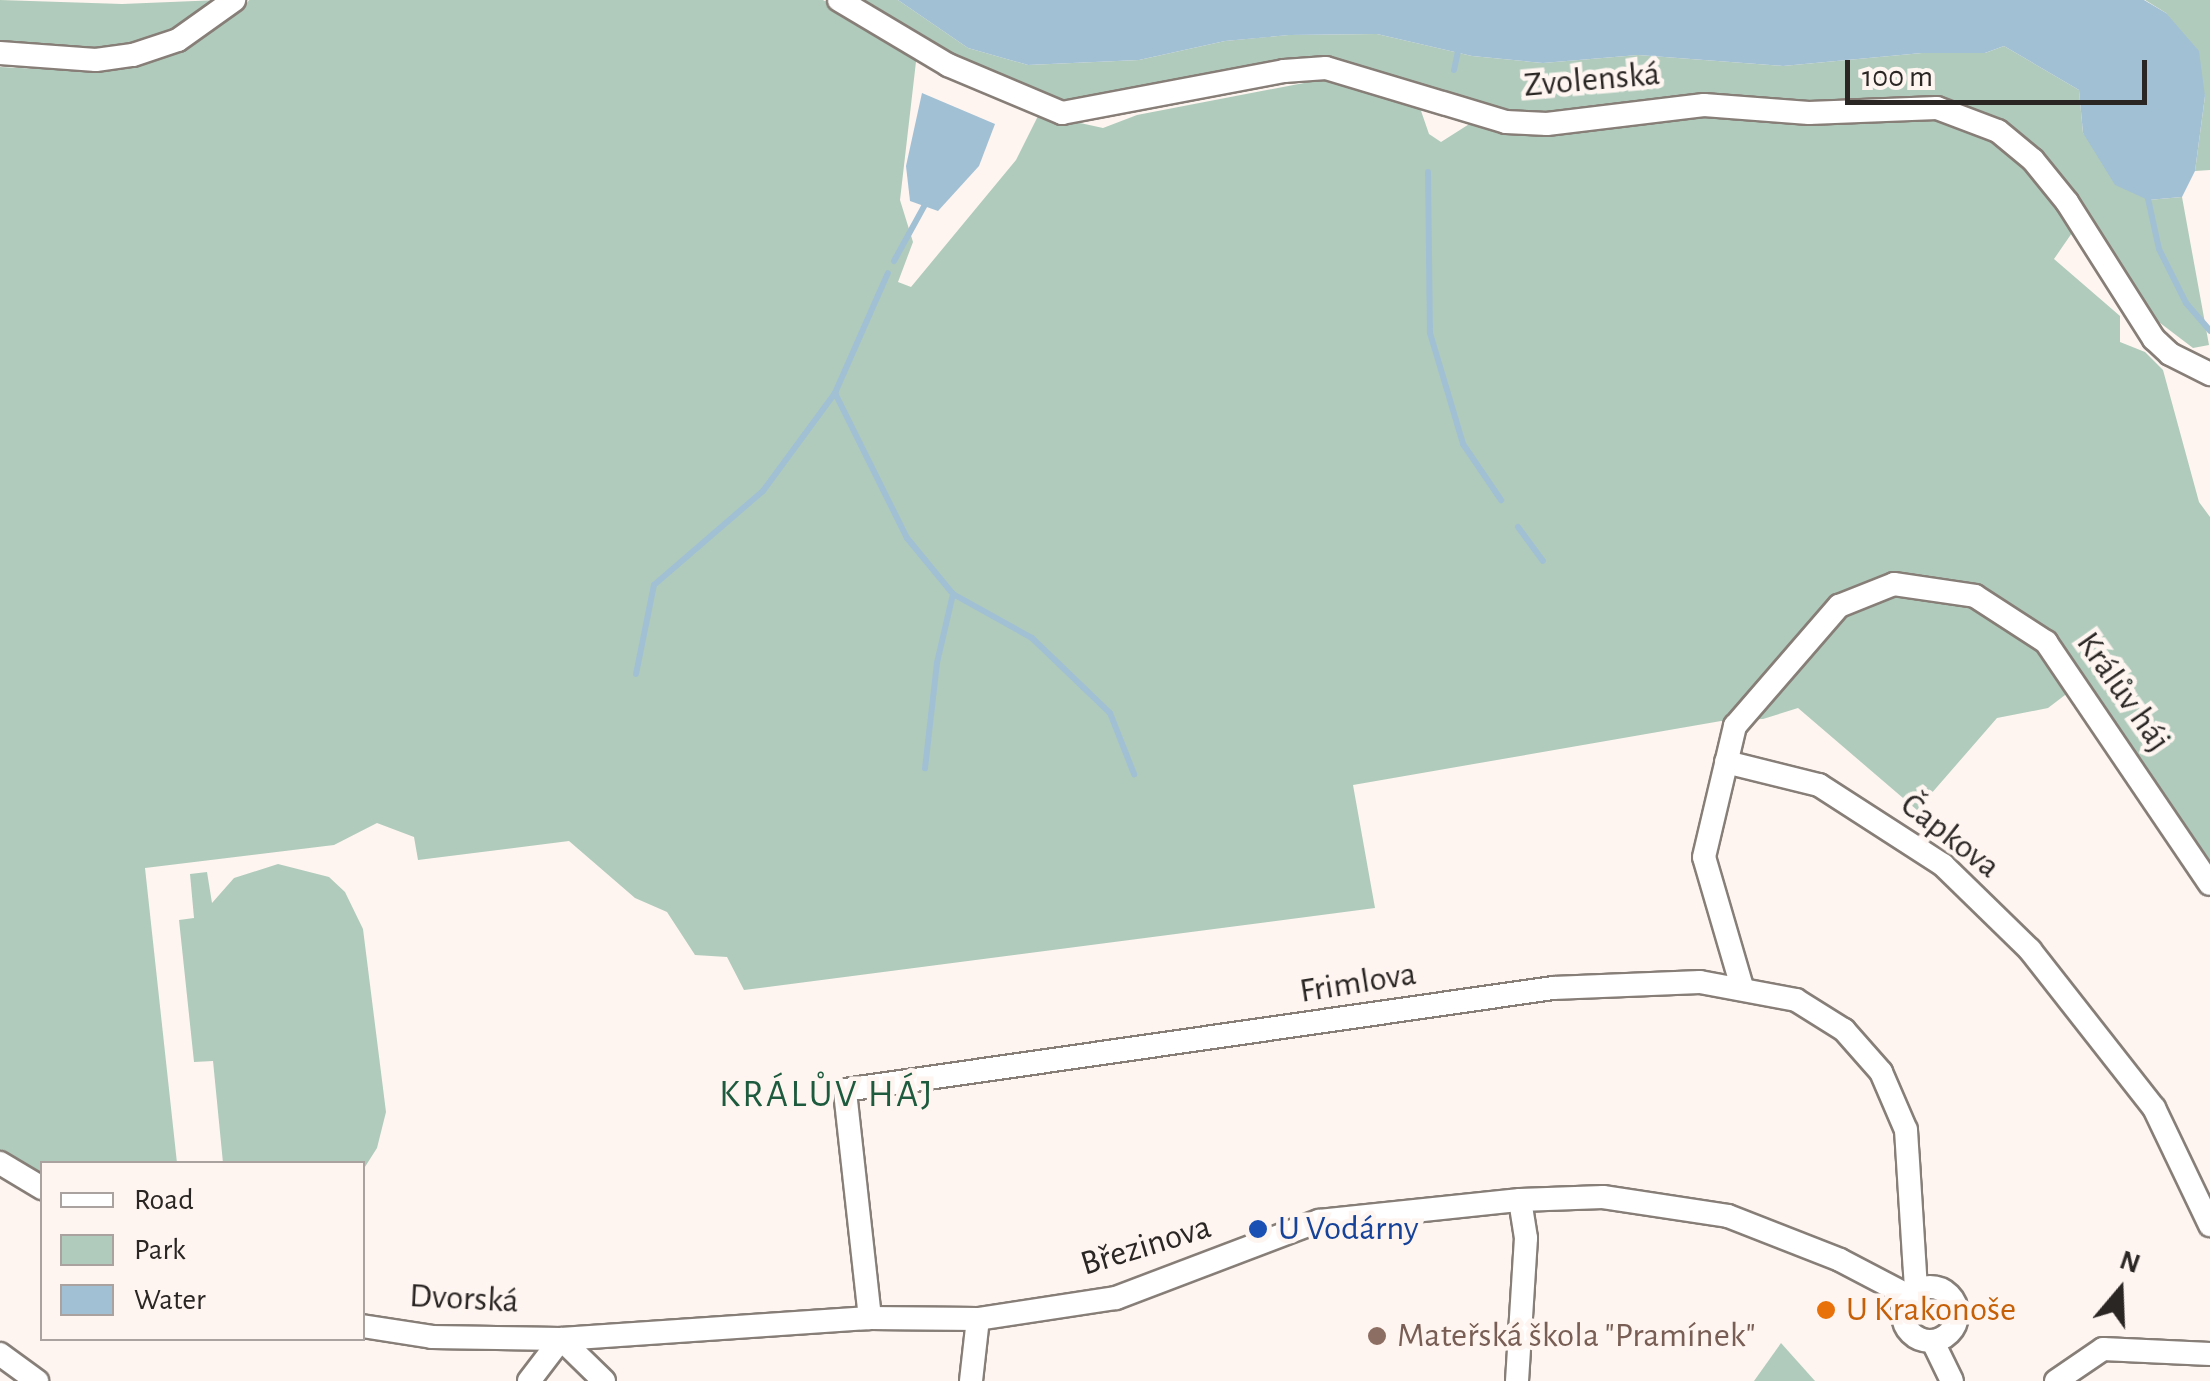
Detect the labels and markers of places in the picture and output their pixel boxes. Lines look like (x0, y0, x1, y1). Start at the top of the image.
place label: U Vodárny (1278, 1208, 1419, 1250)
marker: U Vodárny (1247, 1218, 1269, 1240)
place label: U Krakonoše (1846, 1289, 2016, 1331)
marker: U Krakonoše (1815, 1299, 1837, 1321)
place label: Mateřská škola "Pramínek" (1397, 1315, 1756, 1357)
marker: Mateřská škola "Pramínek" (1366, 1325, 1388, 1347)

